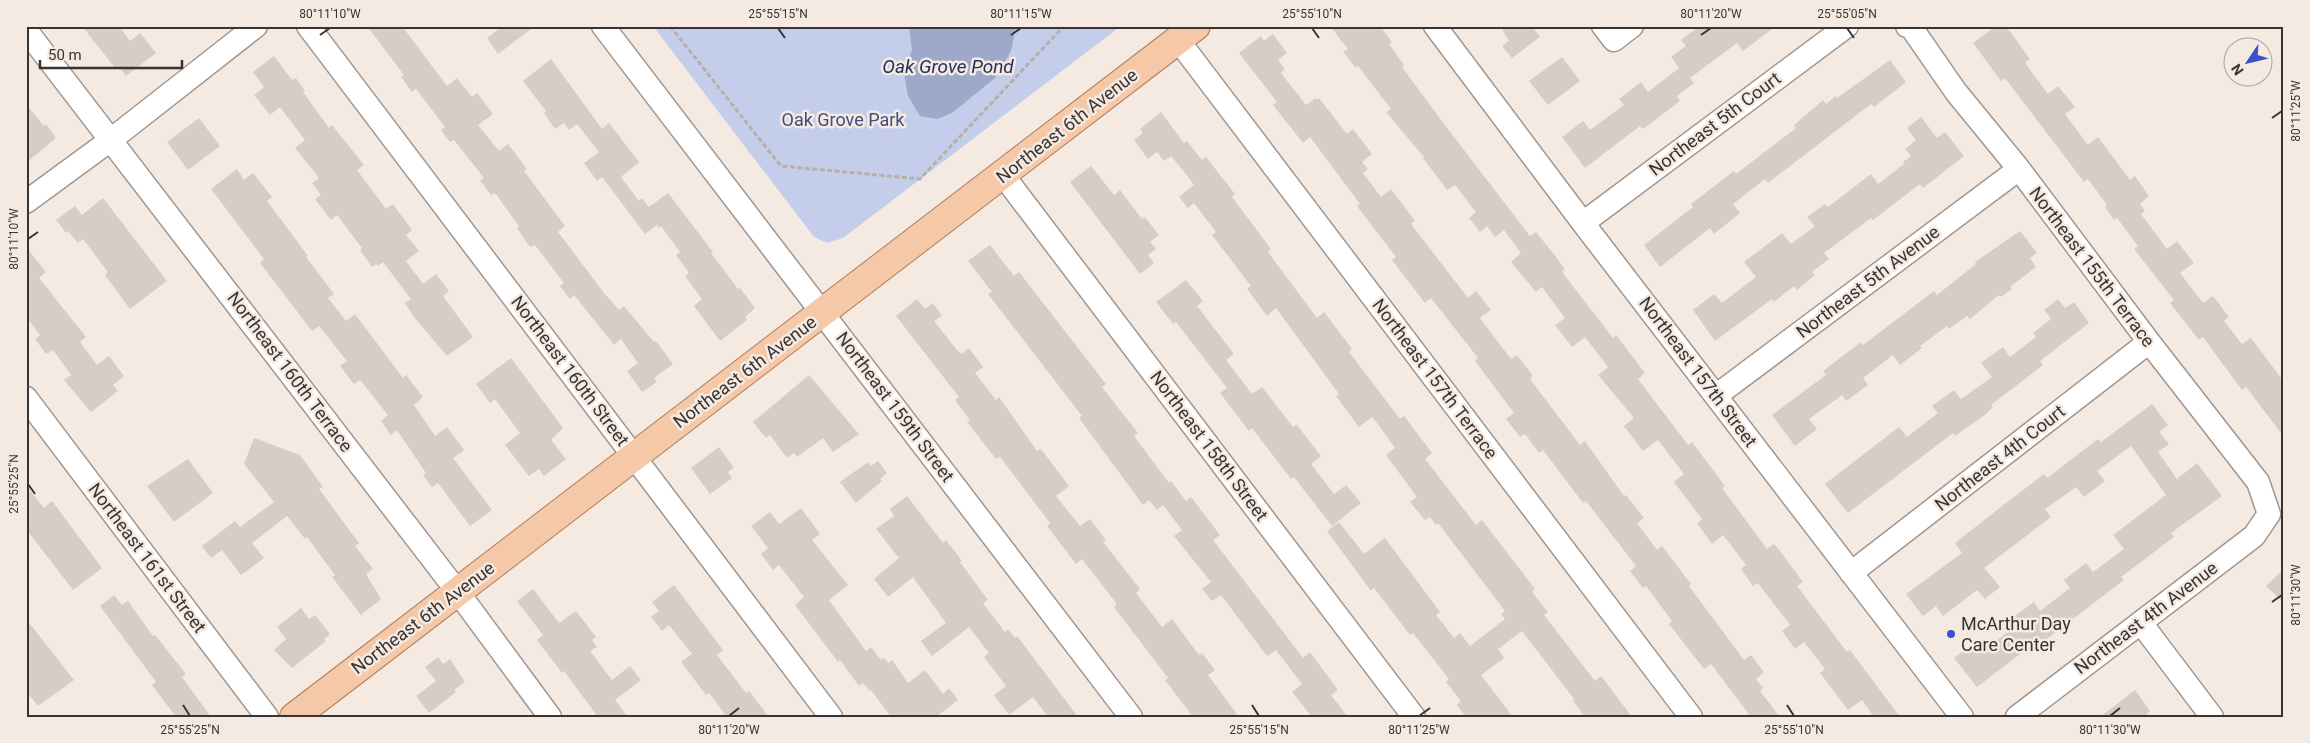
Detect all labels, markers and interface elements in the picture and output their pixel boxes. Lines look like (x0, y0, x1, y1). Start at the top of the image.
text: 80°11'10"W (299, 7, 361, 21)
text: 25°55'15"N (748, 7, 808, 21)
text: 80°11'15"W (990, 7, 1052, 21)
text: 25°55'10"N (1282, 7, 1342, 21)
text: 80°11'20"W (1680, 7, 1742, 21)
text: 25°55'05"N (1817, 7, 1877, 21)
scale bar (40, 38, 182, 70)
north arrow (2222, 38, 2272, 88)
text: 50 m (48, 46, 82, 64)
water label: Oak Grove Pond (882, 55, 1014, 78)
text: N (2228, 61, 2247, 78)
street label: Northeast 6th Avenue (992, 64, 1142, 187)
street label: Northeast 5th Court (1645, 67, 1785, 180)
text: 80°11'25"W (2289, 80, 2303, 142)
park label: Oak Grove Park (782, 109, 905, 130)
street label: Northeast 155th Terrace (2025, 183, 2159, 351)
text: 80°11'10"W (7, 208, 21, 270)
street label: Northeast 5th Avenue (1792, 221, 1943, 342)
street label: Northeast 160th Terrace (223, 288, 357, 456)
street label: Northeast 160th Street (507, 291, 634, 450)
street label: Northeast 157th Street (1635, 292, 1762, 451)
street label: Northeast 157th Terrace (1368, 295, 1502, 463)
street label: Northeast 6th Avenue (669, 311, 820, 432)
street label: Northeast 159th Street (832, 327, 959, 486)
street label: Northeast 158th Street (1146, 366, 1273, 525)
street label: Northeast 4th Court (1931, 400, 2069, 515)
text: 25°55'25"N (7, 454, 21, 514)
street label: Northeast 161st Street (84, 479, 211, 637)
street label: Northeast 6th Avenue (347, 557, 498, 678)
street label: Northeast 4th Avenue (2070, 557, 2221, 678)
text: 80°11'30"W (2289, 564, 2303, 626)
place label: McArthur Day Care Center (1961, 613, 2071, 655)
marker: McArthur Day Care Center (1945, 628, 1957, 640)
text: 25°55'25"N (160, 723, 220, 737)
text: 80°11'20"W (698, 723, 760, 737)
text: 25°55'15"N (1229, 723, 1289, 737)
text: 80°11'25"W (1388, 723, 1450, 737)
text: 25°55'10"N (1764, 723, 1824, 737)
text: 80°11'30"W (2079, 723, 2141, 737)

